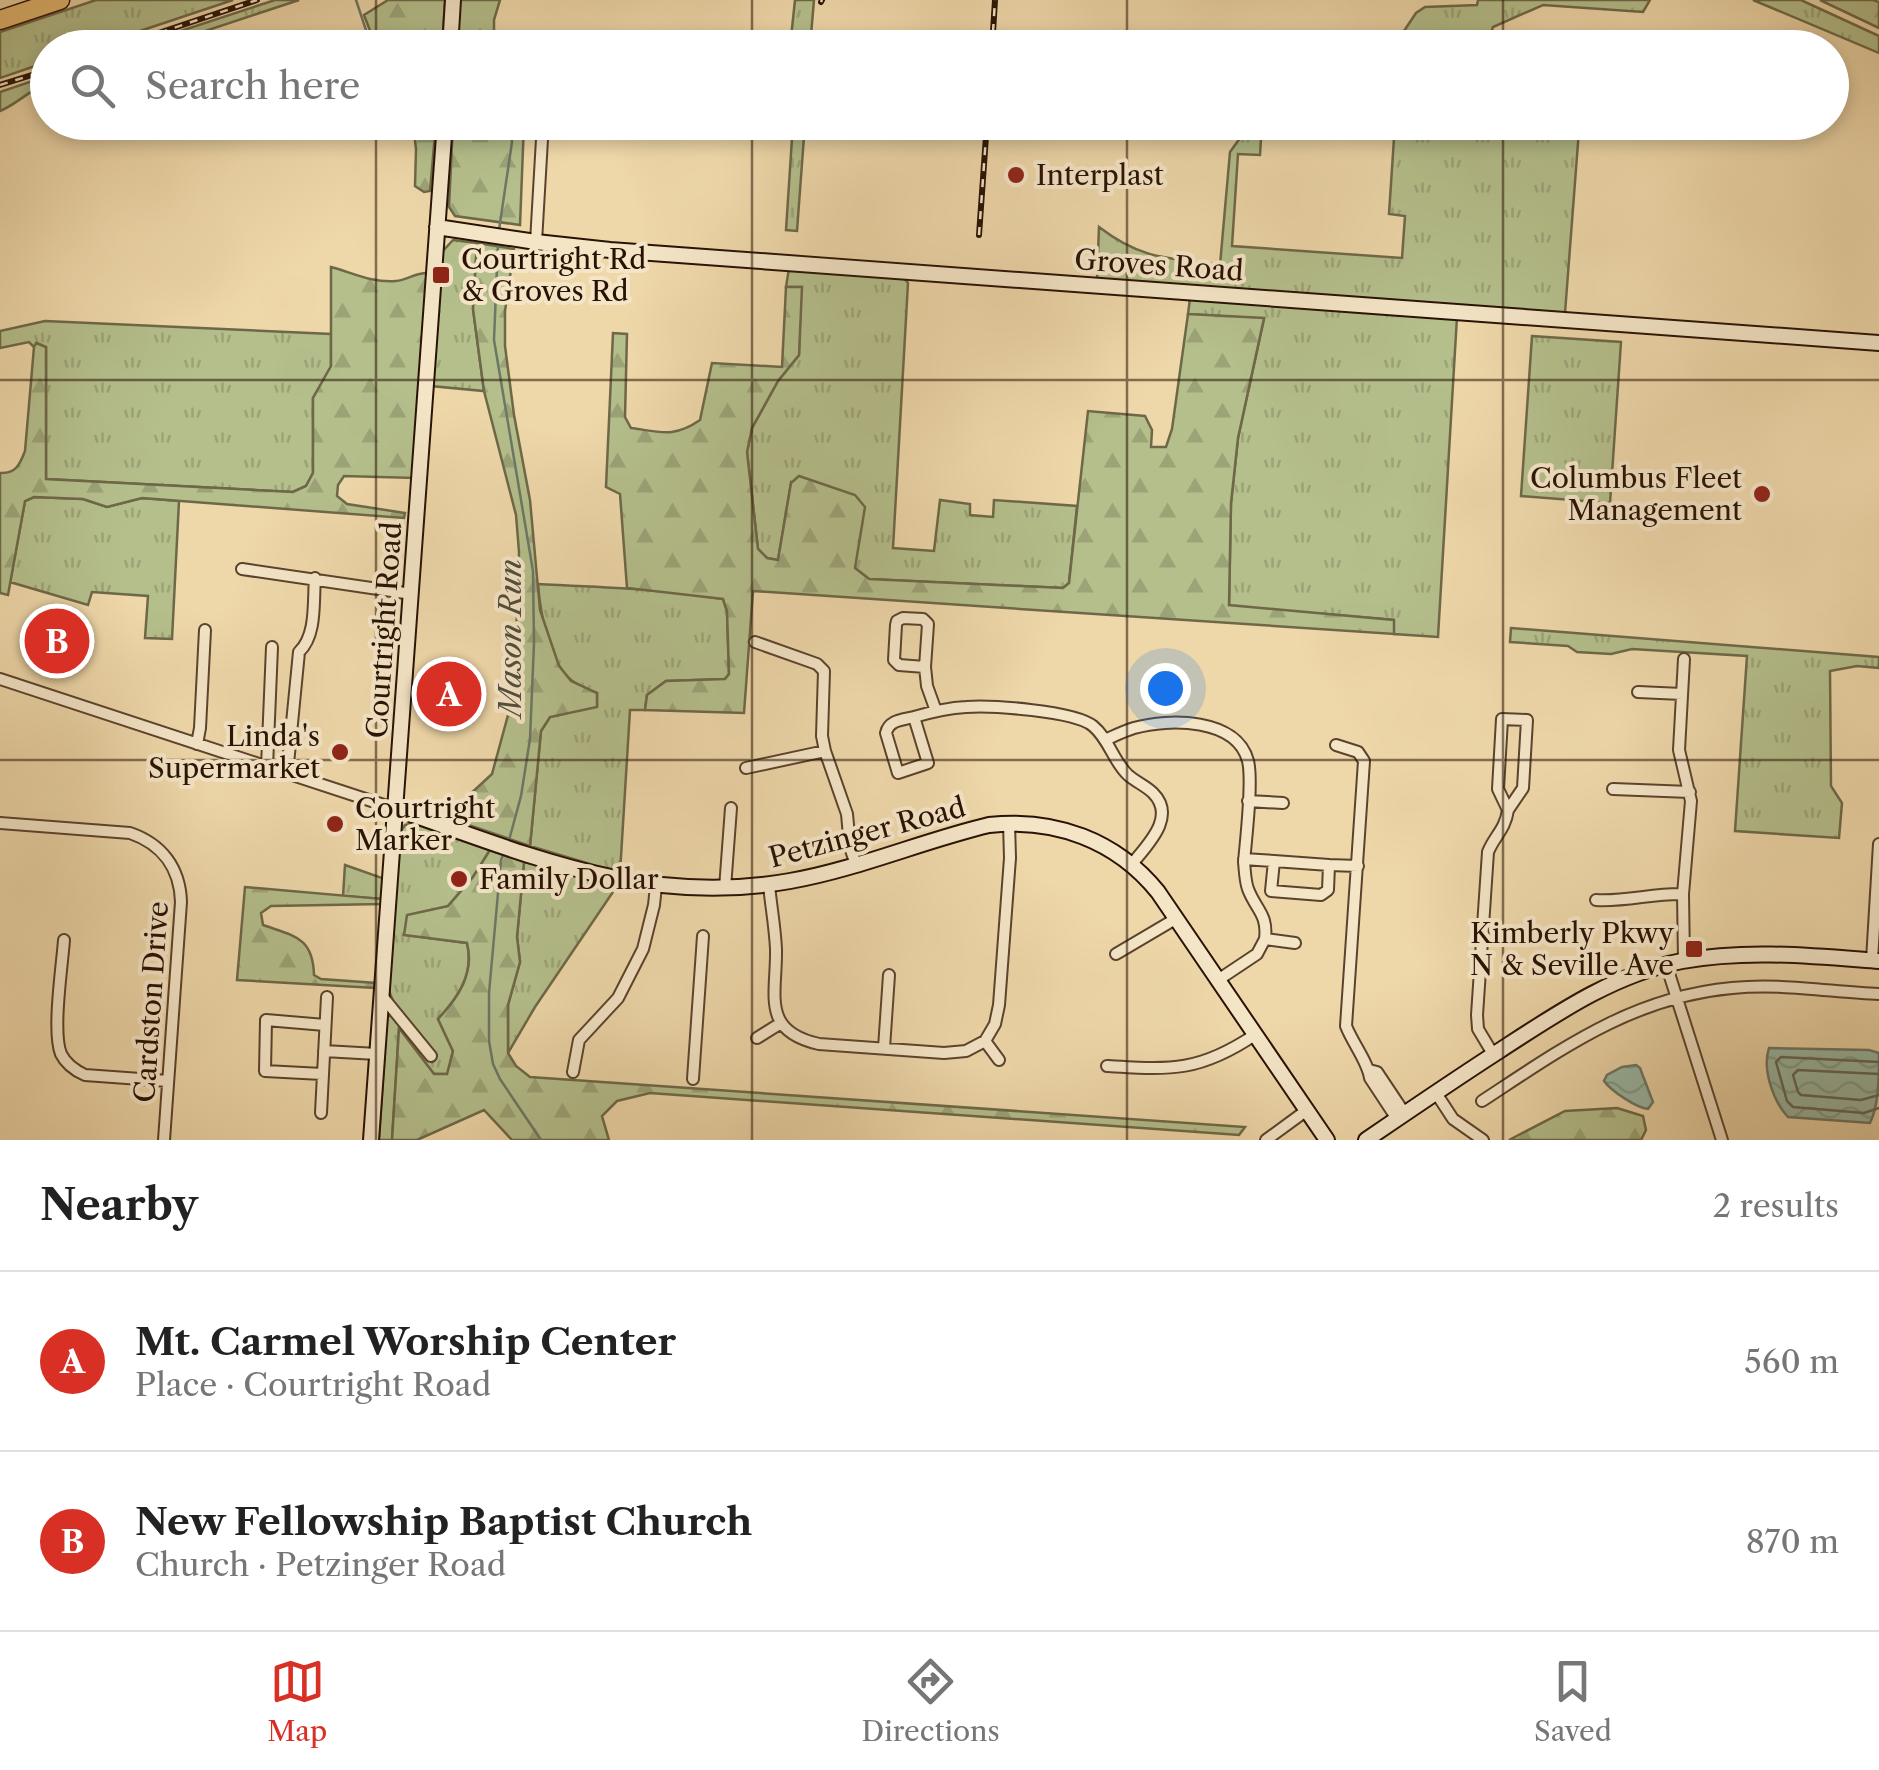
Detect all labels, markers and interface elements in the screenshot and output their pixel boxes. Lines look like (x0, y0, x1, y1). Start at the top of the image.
search box (30, 30, 1849, 140)
icon: search (65, 58, 120, 113)
text: Search here (145, 62, 360, 109)
place label: Interplast (1036, 158, 1164, 192)
marker: Interplast (1005, 164, 1027, 186)
place label: Courtright Rd & Groves Rd (461, 242, 646, 308)
street label: Groves Road (1073, 242, 1245, 288)
marker: Courtright Rd & Groves Rd (430, 264, 452, 286)
place label: Columbus Fleet Management (1530, 461, 1742, 527)
marker: Columbus Fleet Management (1751, 483, 1773, 505)
street label: Courtright Road (359, 521, 409, 739)
water label: Mason Run (492, 559, 529, 720)
pin: B (24, 604, 90, 678)
pin: A (416, 656, 482, 732)
your location (1140, 663, 1191, 714)
place label: Linda's Supermarket (148, 719, 320, 785)
marker: Linda's Supermarket (329, 741, 351, 763)
street label: Petzinger Road (765, 789, 969, 875)
place label: Courtright Marker (355, 791, 495, 857)
marker: Courtright Marker (324, 813, 346, 835)
place label: Family Dollar (479, 862, 659, 896)
marker: Family Dollar (448, 868, 470, 890)
street label: Cardston Drive (127, 900, 175, 1104)
place label: Kimberly Pkwy N & Seville Ave (1470, 916, 1674, 982)
marker: Kimberly Pkwy N & Seville Ave (1683, 938, 1705, 960)
text: Nearby (40, 1179, 198, 1231)
text: 2 results (1713, 1186, 1839, 1225)
text: Mt. Carmel Worship Center (135, 1318, 676, 1365)
text: A (60, 1342, 85, 1381)
text: 560 m (1744, 1342, 1839, 1381)
text: Place · Courtright Road (135, 1365, 491, 1404)
text: New Fellowship Baptist Church (135, 1498, 752, 1545)
text: B (61, 1522, 84, 1561)
text: 870 m (1746, 1522, 1839, 1561)
text: Church · Petzinger Road (135, 1545, 506, 1584)
tab: Map (267, 1654, 327, 1748)
tab: Directions (861, 1654, 1000, 1748)
tab: Saved (1534, 1654, 1612, 1748)

